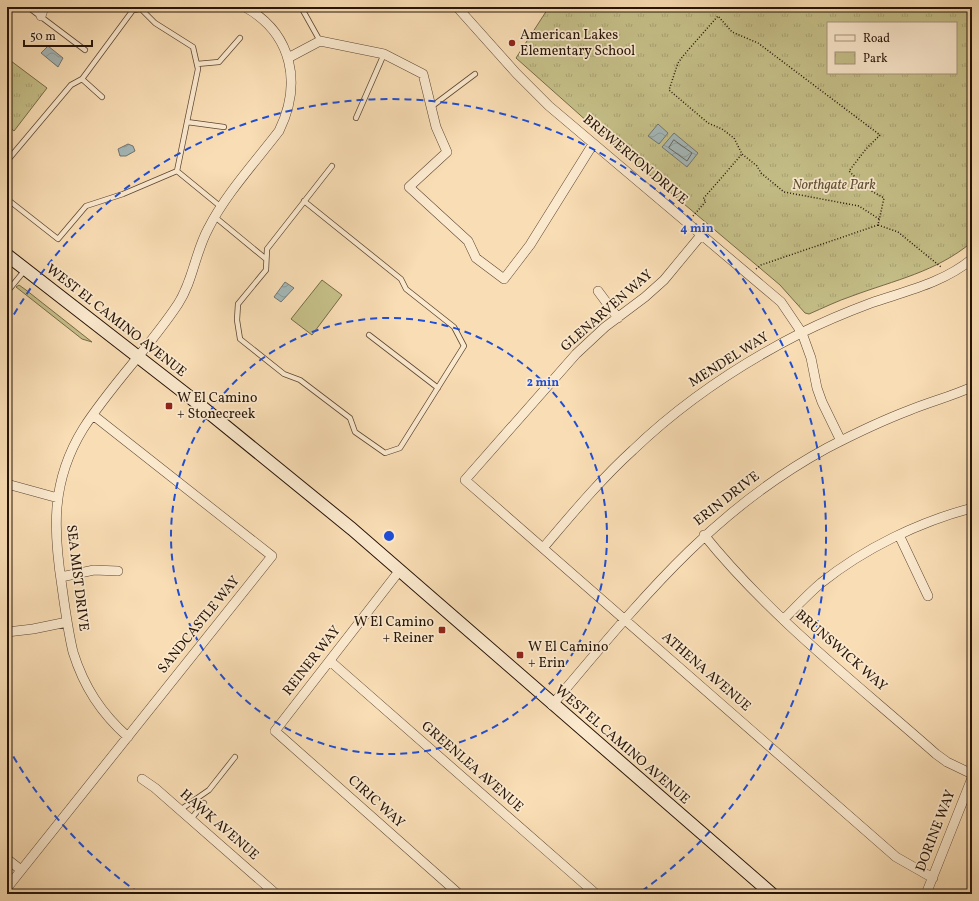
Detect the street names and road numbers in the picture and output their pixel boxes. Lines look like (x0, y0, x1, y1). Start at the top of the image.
street label: BREWERTON DRIVE (578, 110, 692, 210)
street label: WEST EL CAMINO AVENUE (42, 260, 190, 382)
street label: GLENARVEN WAY (557, 266, 657, 356)
street label: MENDEL WAY (685, 328, 773, 392)
street label: ERIN DRIVE (690, 467, 764, 531)
street label: SEA MIST DRIVE (61, 524, 93, 632)
street label: SANDCASTLE WAY (154, 572, 244, 678)
street label: BRUNSWICK WAY (791, 606, 891, 696)
street label: REINER WAY (279, 622, 345, 700)
street label: ATHENA AVENUE (657, 628, 755, 716)
street label: WEST EL CAMINO AVENUE (550, 681, 694, 809)
street label: GREENLEA AVENUE (417, 717, 527, 817)
street label: CIRIC WAY (343, 771, 409, 833)
street label: HAWK AVENUE (175, 785, 263, 865)
street label: DORINE WAY (912, 787, 960, 875)

